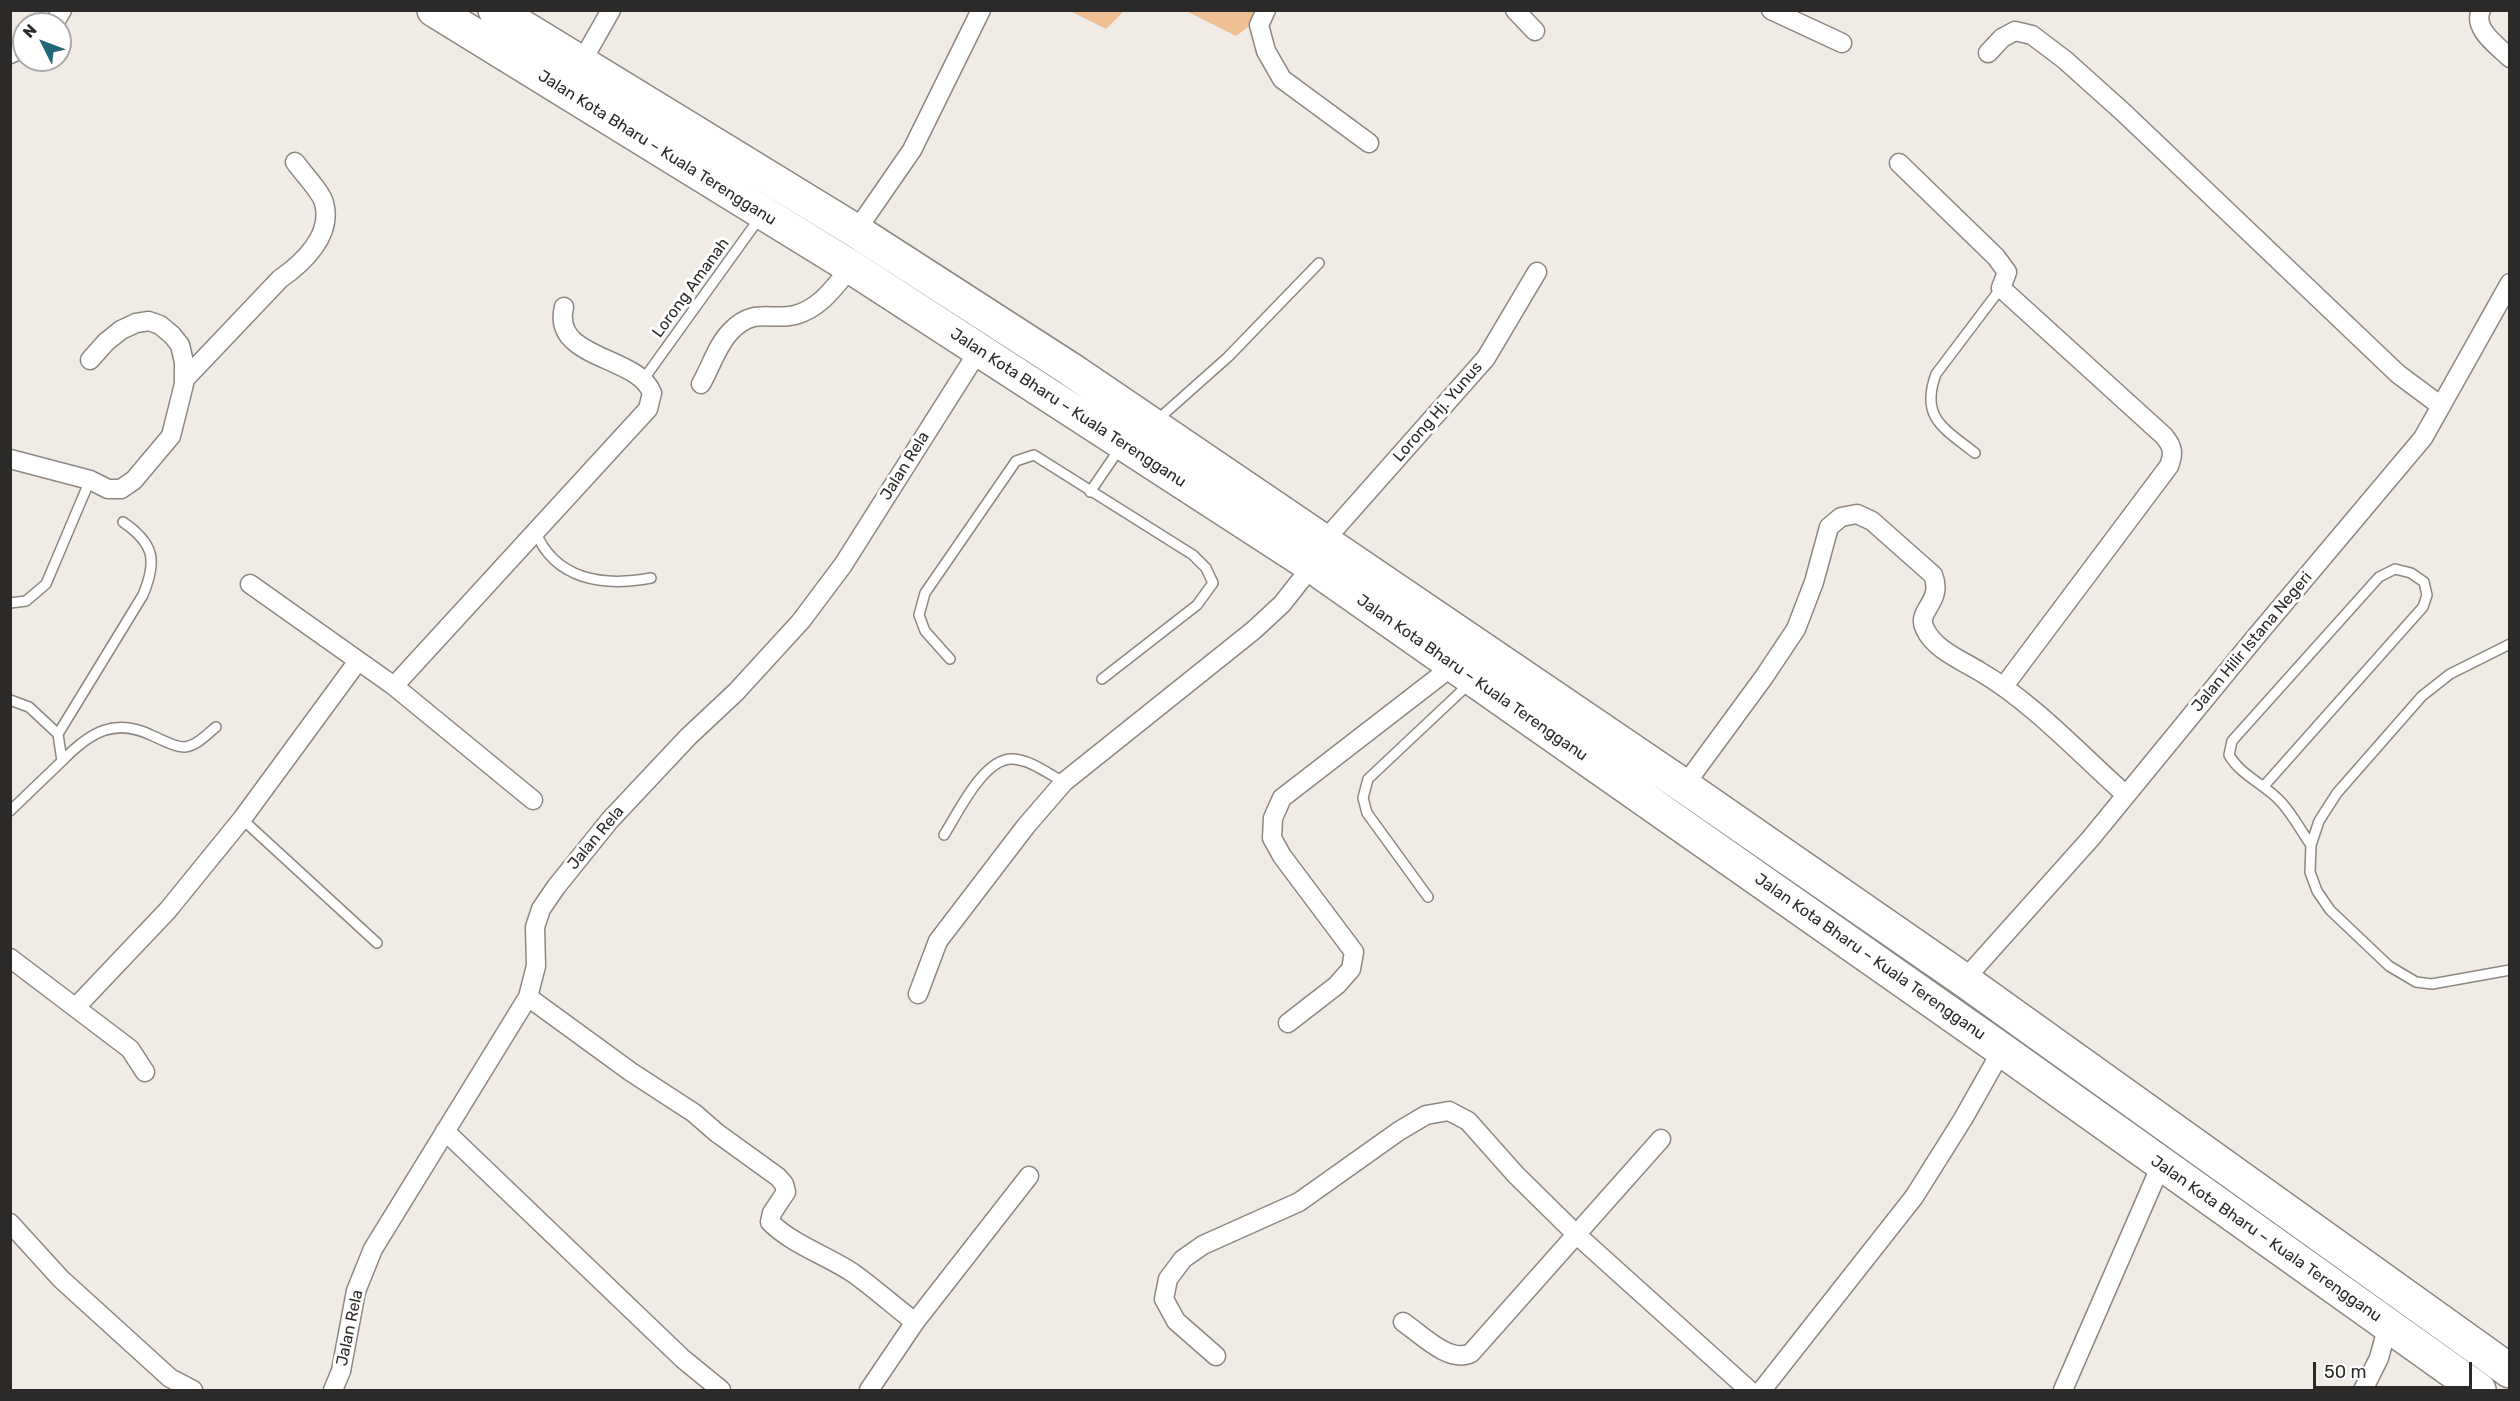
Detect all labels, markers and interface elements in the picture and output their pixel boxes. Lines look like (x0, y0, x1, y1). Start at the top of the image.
north arrow (12, 12, 72, 72)
text: N (19, 20, 41, 42)
street label: Jalan Kota Bharu – Kuala Terengganu (534, 66, 780, 230)
street label: Lorong Amanah (648, 234, 734, 342)
street label: Jalan Kota Bharu – Kuala Terengganu (946, 324, 1190, 492)
street label: Lorong Hj. Yunus (1389, 358, 1487, 466)
street label: Jalan Rela (876, 428, 934, 504)
street label: Jalan Hilir Istana Negeri (2188, 568, 2316, 716)
street label: Jalan Kota Bharu – Kuala Terengganu (1353, 591, 1591, 765)
street label: Jalan Rela (564, 802, 628, 874)
street label: Jalan Kota Bharu – Kuala Terengganu (1751, 870, 1989, 1044)
street label: Jalan Kota Bharu – Kuala Terengganu (2147, 1152, 2385, 1326)
street label: Jalan Rela (333, 1288, 367, 1368)
scale bar (2316, 1350, 2475, 1388)
text: 50 m (2324, 1361, 2367, 1383)

